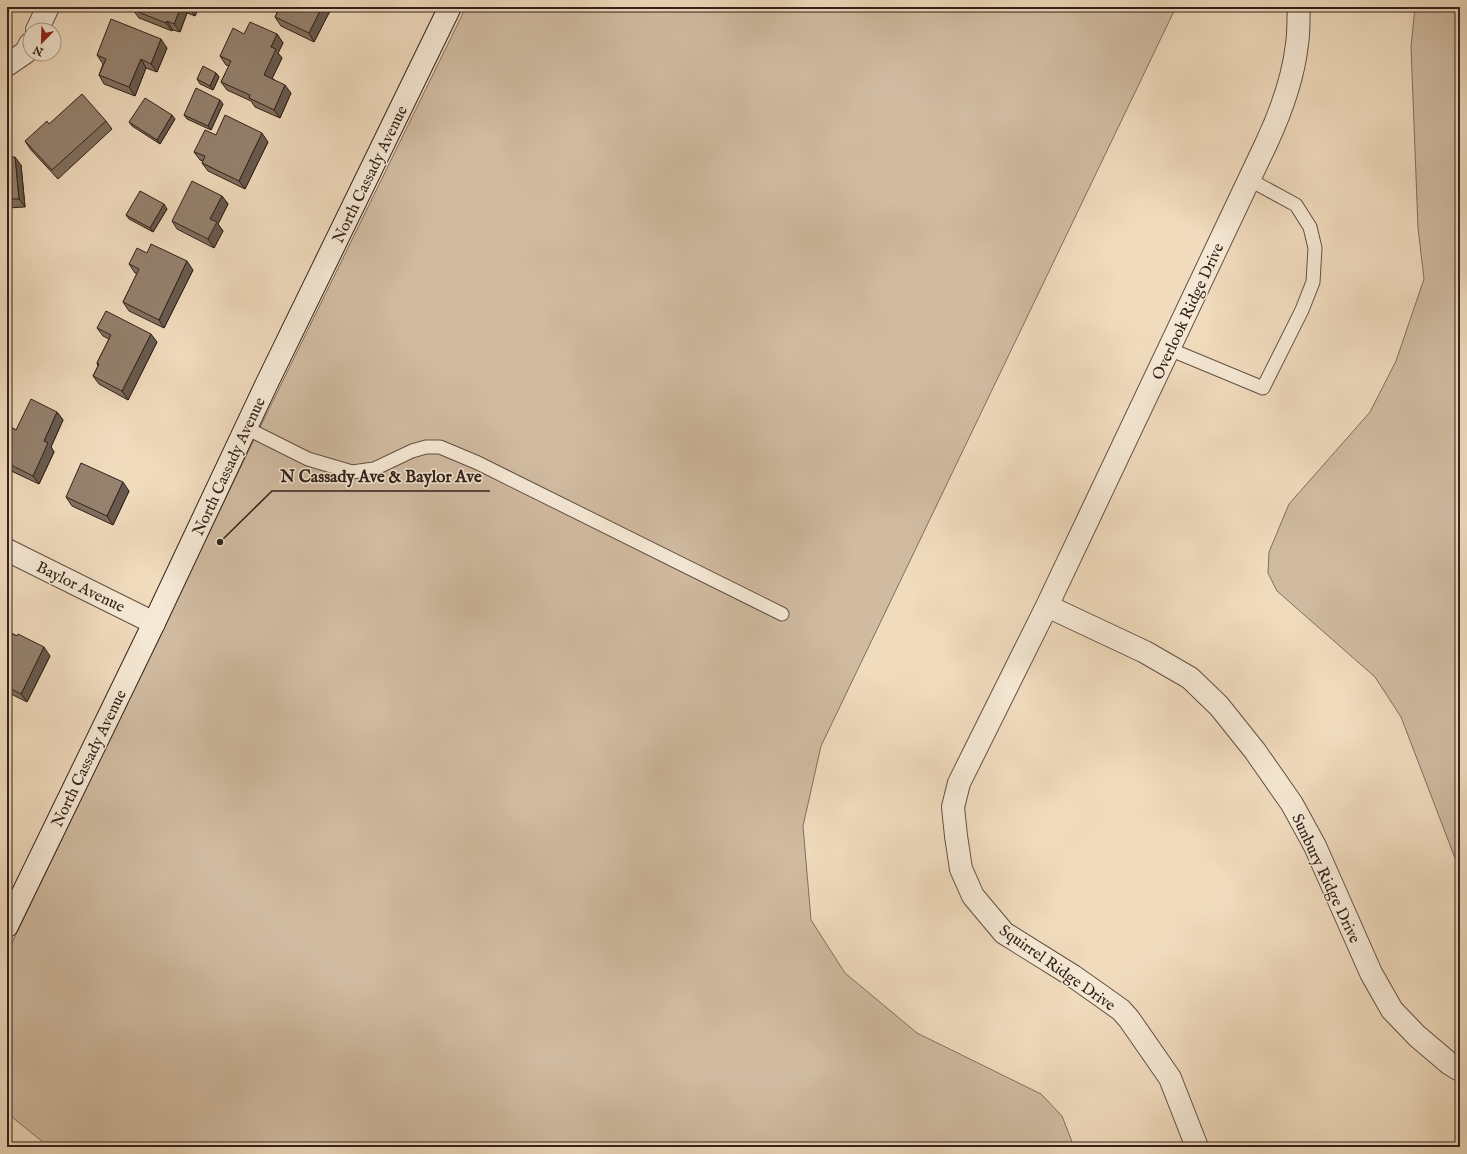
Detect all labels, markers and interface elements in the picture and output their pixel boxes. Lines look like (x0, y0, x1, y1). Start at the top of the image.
north arrow (22, 22, 62, 62)
text: N (31, 42, 47, 59)
street label: North Cassady Avenue (329, 103, 413, 247)
street label: Overlook Ridge Drive (1148, 240, 1229, 383)
street label: North Cassady Avenue (189, 394, 271, 539)
callout: N Cassady Ave & Baylor Ave (272, 462, 490, 491)
text: N Cassady Ave & Baylor Ave (279, 467, 482, 488)
street label: Baylor Avenue (33, 558, 128, 618)
street label: North Cassady Avenue (48, 687, 132, 831)
street label: Sunbury Ridge Drive (1286, 811, 1364, 947)
street label: Squirrel Ridge Drive (995, 921, 1119, 1016)

